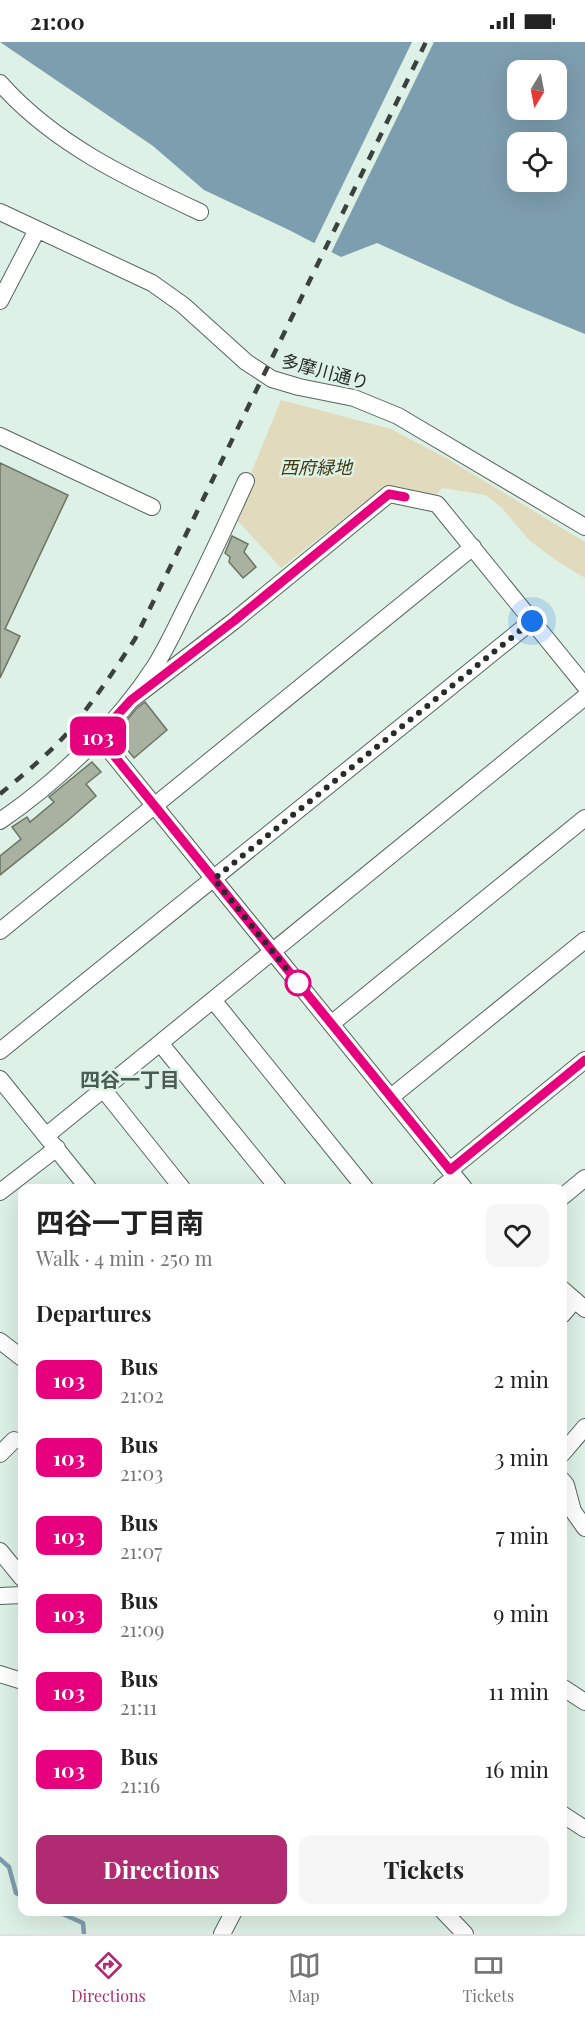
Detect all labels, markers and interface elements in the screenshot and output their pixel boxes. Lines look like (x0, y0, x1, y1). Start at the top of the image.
text: 21:00 (30, 6, 85, 36)
north arrow (507, 60, 567, 120)
map controls (507, 60, 567, 192)
button: locate (507, 132, 567, 192)
street label: 多摩川通り (279, 348, 372, 394)
park label: 西府緑地 (280, 455, 354, 479)
your location (517, 606, 547, 636)
line badge: 103 (63, 716, 132, 756)
text: 103 (82, 722, 114, 750)
unlabelled marker (285, 970, 311, 996)
district label: 四谷一丁目 (80, 1065, 180, 1092)
text: 四谷一丁目南 (36, 1203, 204, 1240)
button: heart (486, 1204, 549, 1267)
text: Walk · 4 min · 250 m (36, 1244, 213, 1271)
text: Departures (36, 1298, 151, 1328)
text: Bus (120, 1351, 158, 1381)
text: 2 min (494, 1364, 549, 1394)
text: 103 (53, 1365, 85, 1393)
text: 21:02 (120, 1381, 164, 1408)
text: Bus (120, 1429, 158, 1459)
text: 3 min (494, 1442, 549, 1472)
text: 103 (53, 1443, 85, 1471)
text: 21:03 (120, 1459, 163, 1486)
text: Bus (120, 1507, 158, 1537)
text: 7 min (496, 1520, 549, 1550)
text: 103 (53, 1521, 85, 1549)
text: 21:07 (120, 1537, 162, 1564)
text: Bus (120, 1585, 158, 1615)
text: 9 min (493, 1598, 549, 1628)
text: 103 (53, 1599, 85, 1627)
text: 21:09 (120, 1615, 164, 1642)
text: Bus (120, 1663, 158, 1693)
text: 11 min (488, 1676, 549, 1706)
text: 103 (53, 1677, 85, 1705)
text: 21:11 (120, 1693, 157, 1720)
text: Bus (120, 1741, 158, 1771)
text: 16 min (485, 1754, 549, 1784)
text: 103 (53, 1755, 85, 1783)
text: 21:16 (120, 1771, 160, 1798)
button: Directions (36, 1835, 287, 1904)
button: Tickets (299, 1835, 549, 1904)
tab: Directions (71, 1949, 146, 2006)
tab: Map (288, 1949, 321, 2006)
tab: Tickets (462, 1949, 514, 2006)

